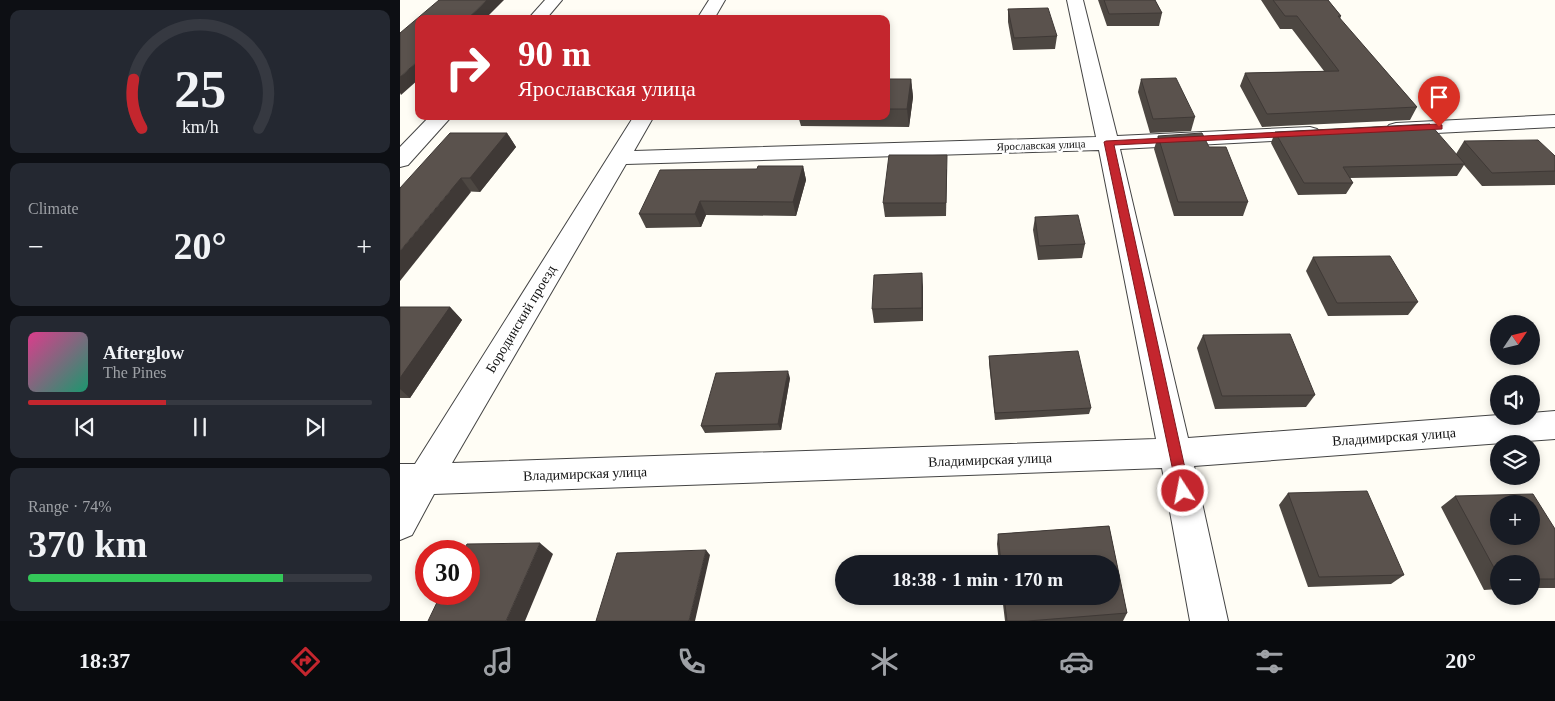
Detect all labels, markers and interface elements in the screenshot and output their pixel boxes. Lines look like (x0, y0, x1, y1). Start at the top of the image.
icon: right (435, 35, 500, 100)
text: 90 m (518, 35, 591, 74)
text: 25 (174, 61, 226, 118)
text: Ярославская улица (518, 76, 696, 101)
pin (1418, 76, 1460, 127)
icon: arrive (1425, 83, 1453, 111)
text: km/h (182, 117, 218, 137)
street label: Ярославская улица (996, 137, 1086, 153)
text: Climate (28, 200, 79, 217)
text: 20° (173, 225, 227, 267)
text: − (28, 231, 44, 262)
text: + (356, 231, 372, 262)
street label: Бородинский проезд (483, 263, 559, 375)
north arrow (1490, 315, 1540, 365)
map controls (1490, 315, 1540, 605)
text: Afterglow (103, 342, 184, 363)
text: The Pines (103, 364, 167, 381)
button: sound (1490, 375, 1540, 425)
icon: previous (71, 413, 99, 441)
icon: pause (186, 413, 214, 441)
icon: next (301, 413, 329, 441)
street label: Владимирская улица (1332, 425, 1457, 449)
button: layers (1490, 435, 1540, 485)
street label: Владимирская улица (928, 450, 1053, 470)
street label: Владимирская улица (523, 464, 648, 484)
position arrow (1156, 464, 1208, 516)
button: + (1490, 495, 1540, 545)
text: Range · 74% (28, 498, 112, 515)
text: 370 km (28, 523, 147, 565)
speed limit sign: 30 (415, 540, 480, 605)
button: − (1490, 555, 1540, 605)
text: 18:38 · 1 min · 170 m (892, 569, 1063, 590)
icon: directions (288, 644, 323, 679)
icon: music (481, 644, 516, 679)
icon: phone (674, 644, 709, 679)
icon: climate (867, 644, 902, 679)
icon: car (1059, 644, 1094, 679)
icon: filters (1252, 644, 1287, 679)
text: 18:37 (79, 648, 130, 673)
text: 20° (1445, 648, 1476, 673)

